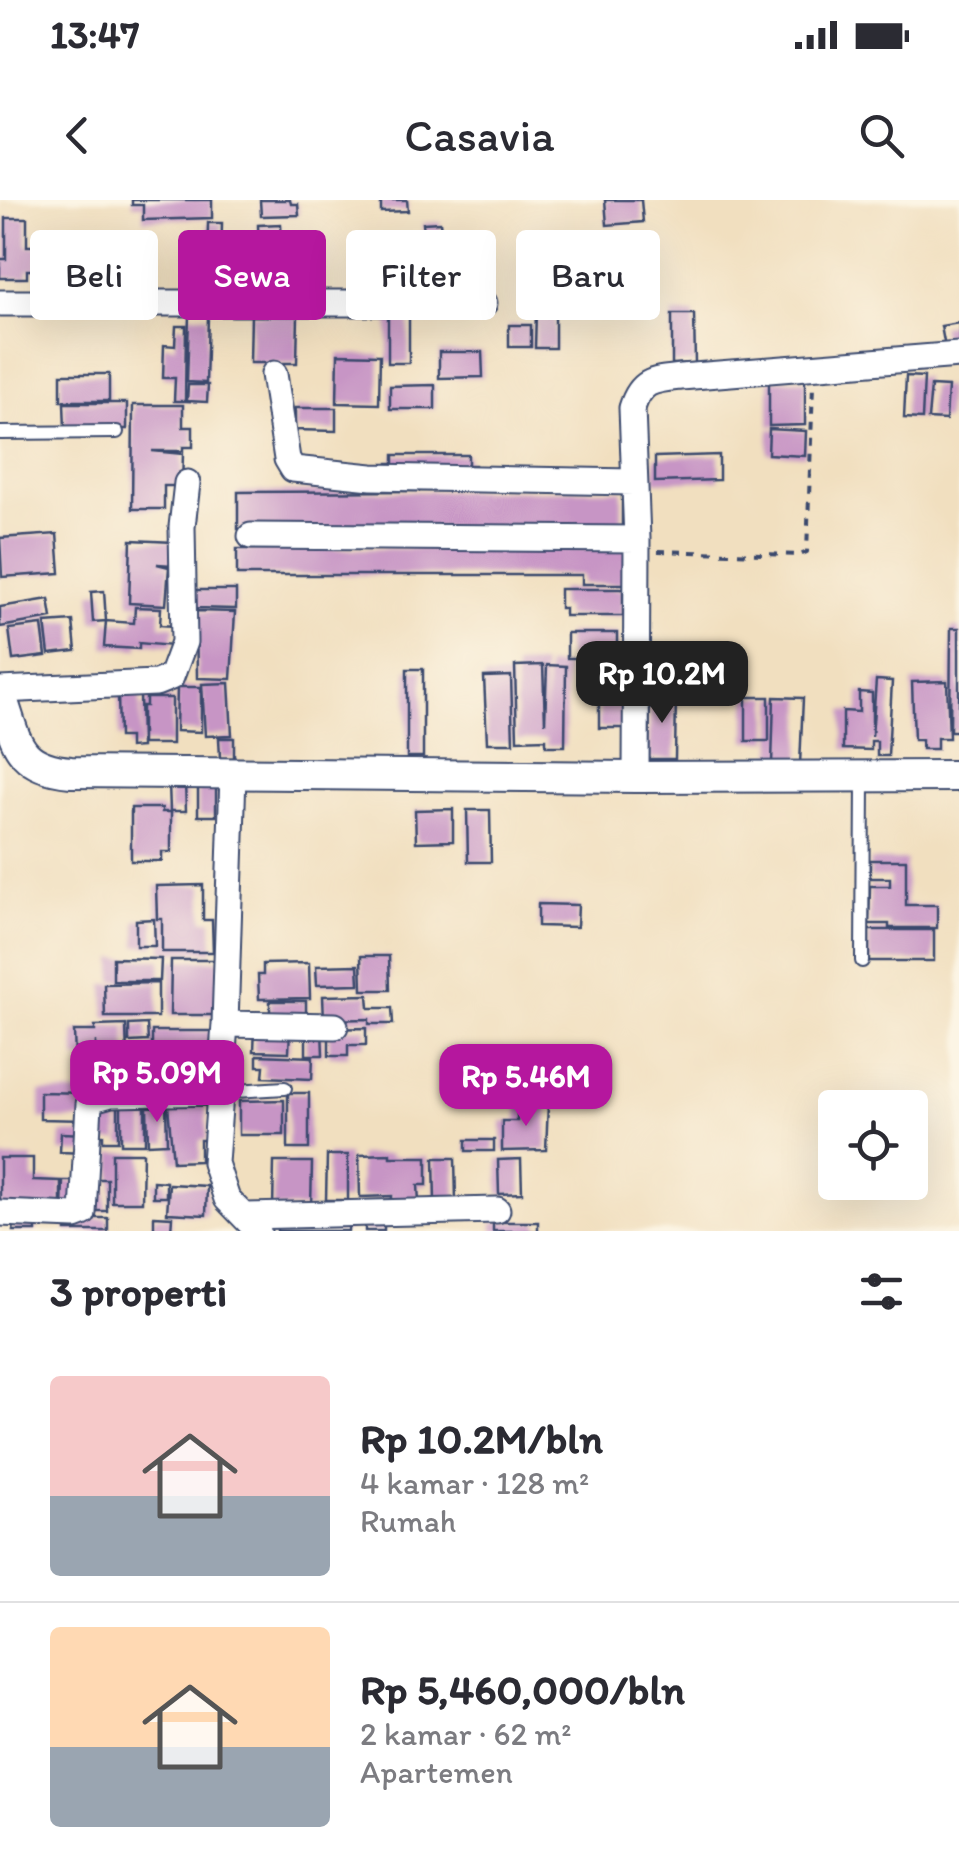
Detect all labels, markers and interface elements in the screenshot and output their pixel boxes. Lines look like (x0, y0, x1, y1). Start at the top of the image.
text: 13:47 (50, 12, 139, 58)
icon: back (50, 108, 105, 163)
text: Casavia (404, 108, 555, 162)
icon: search (854, 108, 909, 163)
chip: Beli (30, 230, 158, 320)
chip: Sewa (178, 230, 326, 320)
chip: Filter (346, 230, 496, 320)
chip: Baru (516, 230, 660, 320)
pin: Rp 10.2M (559, 641, 765, 726)
text: Rp 10.2M (598, 654, 726, 692)
pin: Rp 5.09M (54, 1040, 260, 1125)
pin: Rp 5.46M (423, 1044, 629, 1129)
text: Rp 5.09M (92, 1053, 222, 1091)
text: Rp 5.46M (461, 1057, 591, 1095)
map controls (818, 1090, 928, 1200)
button: locate (818, 1090, 928, 1200)
icon: filters (854, 1264, 909, 1319)
text: 3 properti (50, 1266, 227, 1317)
text: Rp 10.2M/bln (360, 1413, 603, 1464)
icon: home (130, 1416, 250, 1536)
text: 4 kamar · 128 m² (360, 1464, 589, 1502)
text: Rumah (360, 1502, 456, 1540)
text: Rp 5,460,000/bln (360, 1664, 685, 1715)
icon: home (130, 1667, 250, 1787)
text: 2 kamar · 62 m² (360, 1715, 571, 1753)
text: Apartemen (360, 1753, 513, 1791)

